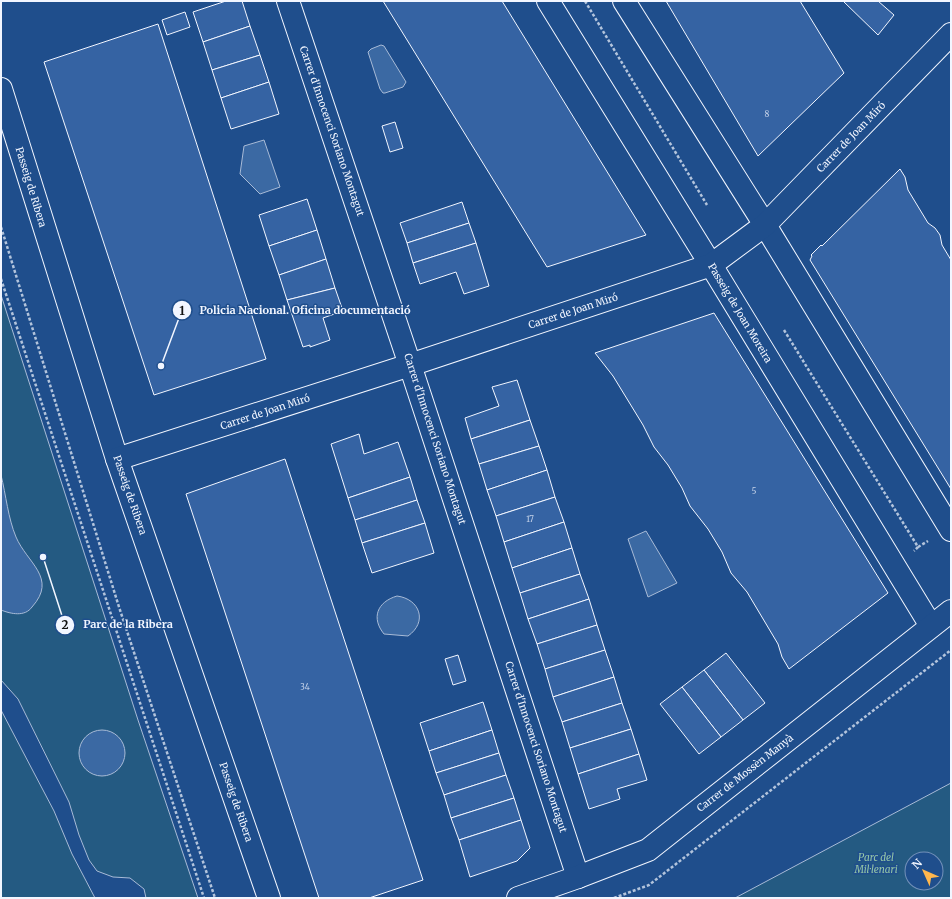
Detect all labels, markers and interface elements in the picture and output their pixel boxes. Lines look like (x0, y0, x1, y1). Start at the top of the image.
street label: Carrer d'Innocenci Soriano Montagut (297, 44, 367, 218)
street label: Carrer de Joan Miró (814, 99, 888, 175)
house number: 8 (765, 109, 770, 119)
street label: Passeig de Ribera (13, 145, 50, 229)
street label: Passeig de Joan Moreira (705, 261, 775, 366)
street label: Carrer de Joan Miró (527, 290, 620, 332)
callout: Policia Nacional. Oficina documentació (172, 299, 419, 322)
text: 1 (179, 303, 185, 318)
text: Policia Nacional. Oficina documentació (199, 303, 411, 317)
street label: Carrer d'Innocenci Soriano Montagut (401, 352, 469, 526)
street label: Carrer de Joan Miró (219, 391, 312, 433)
street label: Passeig de Ribera (110, 454, 150, 537)
house number: 5 (752, 486, 757, 496)
house number: 17 (526, 514, 534, 524)
callout: Parc de la Ribera (55, 613, 181, 636)
text: 2 (61, 617, 69, 632)
text: Parc de la Ribera (83, 617, 173, 631)
street label: Carrer d'Innocenci Soriano Montagut (502, 660, 570, 834)
house number: 34 (300, 682, 310, 692)
street label: Carrer de Mossèn Manyà (694, 731, 796, 815)
street label: Passeig de Ribera (216, 761, 256, 844)
park label: Parc del Mil·lenari (853, 851, 898, 876)
north arrow (904, 851, 944, 891)
text: N (909, 856, 925, 872)

